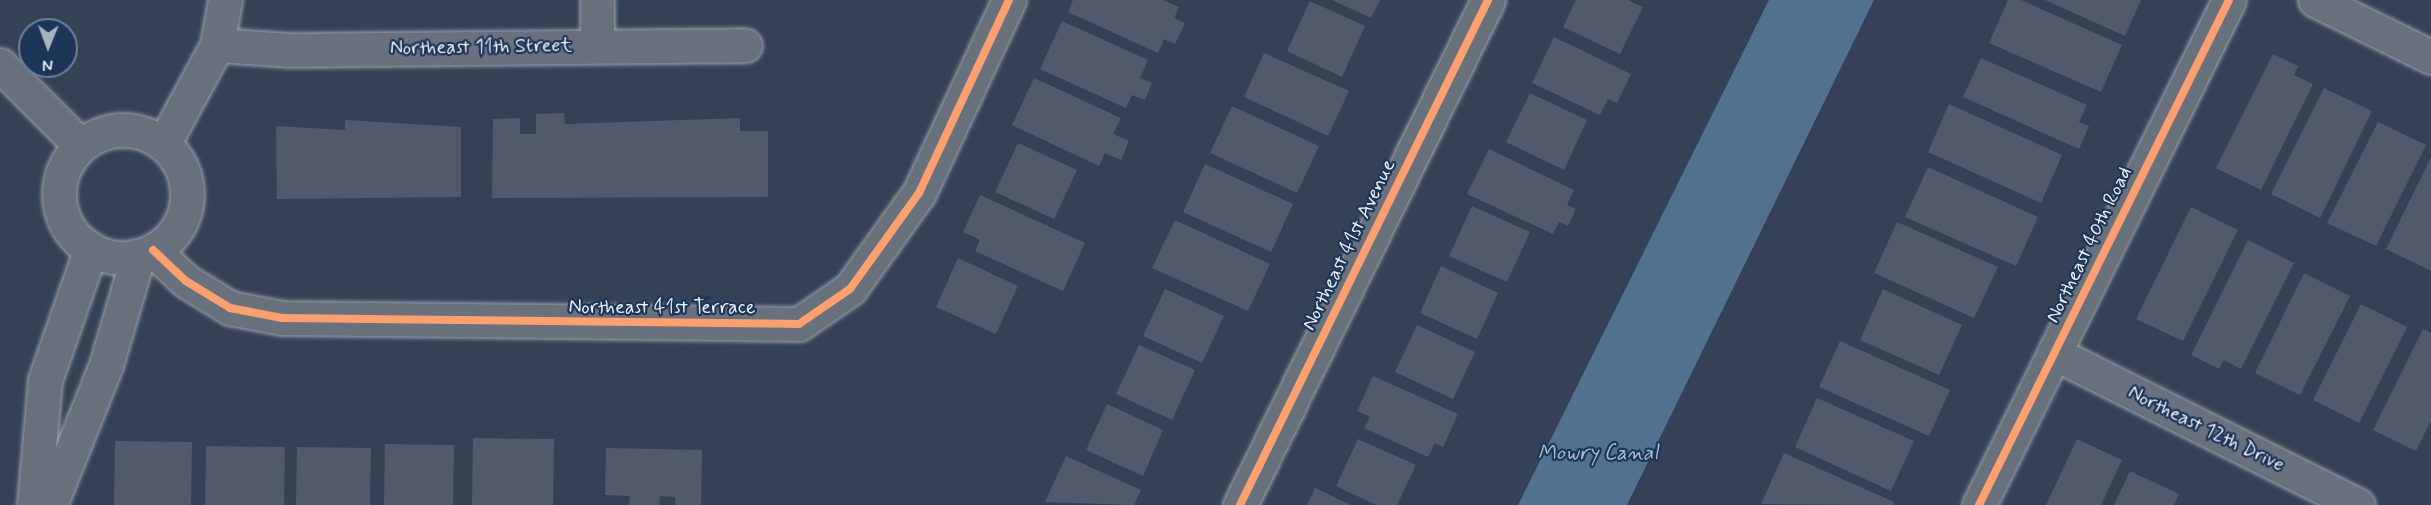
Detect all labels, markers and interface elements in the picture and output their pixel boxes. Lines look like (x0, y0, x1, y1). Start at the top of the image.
north arrow (18, 18, 78, 78)
street label: Northeast 11th Street (390, 33, 572, 61)
text: N (42, 54, 53, 75)
street label: Northeast 41st Avenue (1297, 156, 1401, 334)
street label: Northeast 40th Road (2041, 163, 2137, 327)
street label: Northeast 41st Terrace (569, 295, 755, 319)
street label: Northeast 12th Drive (2124, 381, 2288, 477)
water label: Mowry Canal (1539, 440, 1657, 466)

